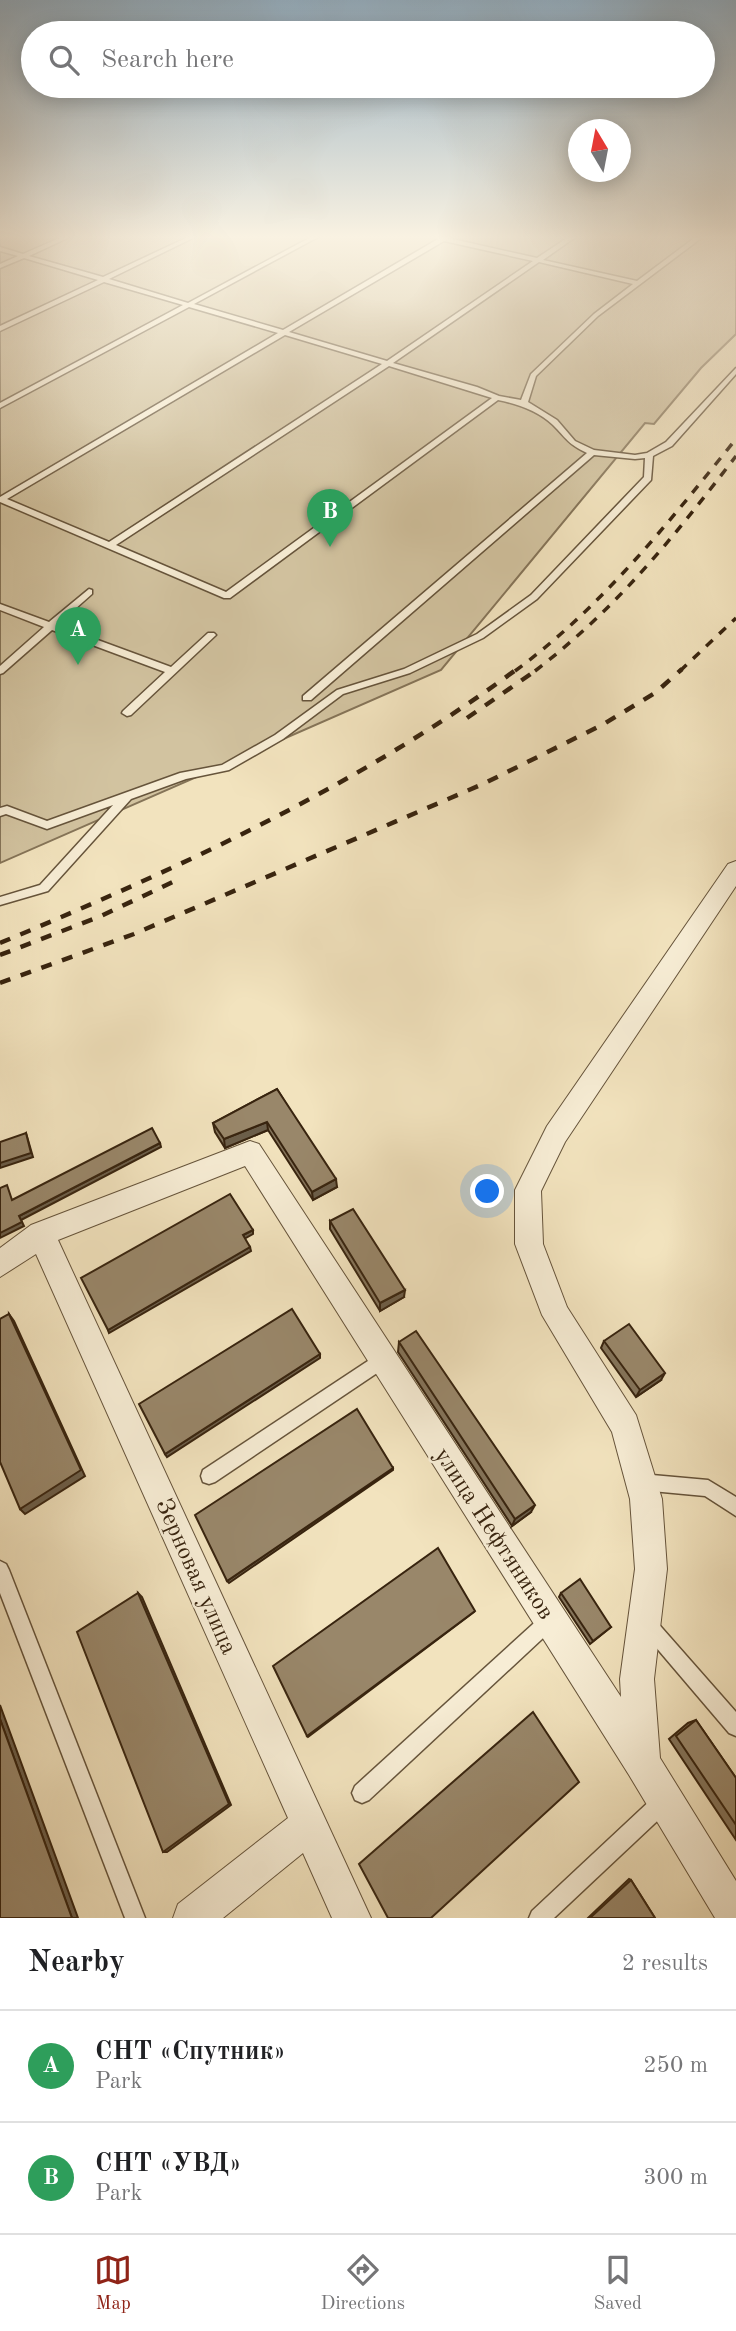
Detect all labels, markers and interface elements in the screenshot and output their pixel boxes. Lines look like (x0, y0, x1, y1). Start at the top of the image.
search box (21, 21, 715, 98)
icon: search (45, 41, 83, 79)
text: Search here (101, 47, 234, 73)
north arrow (568, 119, 631, 182)
pin: B (307, 489, 353, 547)
pin: A (55, 607, 101, 665)
your location (470, 1174, 504, 1208)
street label: улица Нефтяников (429, 1444, 558, 1624)
street label: Зерновая улица (150, 1495, 240, 1658)
text: Nearby (28, 1948, 125, 1978)
text: 2 results (622, 1952, 708, 1975)
text: СНТ «Спутник» (95, 2039, 286, 2065)
text: A (42, 2054, 60, 2077)
text: 250 m (643, 2054, 708, 2077)
text: Park (95, 2070, 142, 2093)
text: СНТ «УВД» (95, 2151, 241, 2177)
text: B (43, 2166, 59, 2189)
text: 300 m (643, 2166, 708, 2189)
text: Park (95, 2182, 142, 2205)
tab: Map (94, 2251, 132, 2316)
tab: Directions (321, 2251, 405, 2316)
tab: Saved (593, 2251, 642, 2316)

